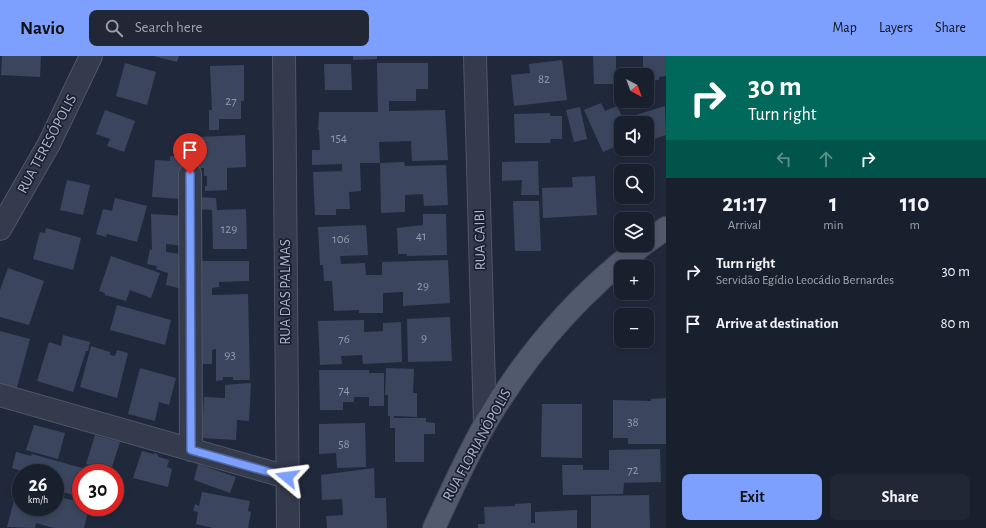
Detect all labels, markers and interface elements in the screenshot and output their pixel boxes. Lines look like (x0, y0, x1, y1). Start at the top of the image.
search box (89, 10, 369, 46)
icon: search (103, 17, 125, 39)
text: Navio (20, 19, 65, 38)
text: Search here (135, 20, 203, 35)
text: Map (832, 21, 857, 35)
text: Layers (879, 21, 913, 35)
text: Share (935, 21, 966, 35)
north arrow (614, 68, 654, 108)
map controls (614, 68, 654, 348)
icon: right (682, 72, 734, 124)
house number: 82 (538, 73, 550, 86)
text: 30 m (748, 73, 801, 101)
street label: RUA TERESÓPOLIS (13, 91, 79, 196)
house number: 27 (225, 95, 237, 108)
text: Turn right (748, 106, 817, 124)
button: sound (614, 116, 654, 156)
house number: 154 (331, 132, 347, 145)
pin (173, 133, 207, 174)
icon: arrive (179, 139, 201, 161)
icon: left (773, 148, 795, 170)
icon: ahead (815, 148, 837, 170)
icon: right (857, 148, 879, 170)
button: search (614, 164, 654, 204)
text: 21:17 (722, 192, 767, 216)
text: 1 (829, 192, 838, 216)
text: 110 (900, 192, 930, 216)
street label: RUA CAIBI (472, 209, 488, 271)
button: layers (614, 212, 654, 252)
text: Arrival (728, 219, 761, 232)
text: min (823, 219, 843, 232)
text: m (909, 219, 920, 232)
house number: 129 (221, 223, 237, 236)
house number: 41 (416, 230, 426, 243)
house number: 106 (332, 233, 350, 246)
street label: RUA DAS PALMAS (278, 239, 293, 345)
text: Turn right (716, 256, 775, 271)
button: + (614, 260, 654, 300)
icon: right (682, 261, 704, 283)
text: 30 m (941, 264, 970, 279)
text: Servidão Egídio Leocádio Bernardes (716, 274, 894, 287)
house number: 29 (417, 280, 429, 293)
button: − (614, 308, 654, 348)
icon: arrive (682, 313, 704, 335)
text: Arrive at destination (716, 316, 839, 331)
text: 80 m (940, 316, 970, 331)
house number: 9 (421, 332, 427, 345)
house number: 76 (338, 333, 350, 346)
house number: 93 (224, 349, 236, 362)
house number: 74 (338, 384, 350, 397)
street label: RUA FLORIANÓPOLIS (438, 386, 514, 503)
house number: 38 (627, 416, 639, 429)
house number: 58 (338, 438, 350, 451)
position arrow (266, 456, 308, 498)
speed limit sign: 30 (72, 464, 124, 516)
house number: 72 (627, 464, 639, 477)
button: Exit (682, 474, 822, 520)
button: Share (830, 474, 970, 520)
text: 26 (28, 475, 48, 495)
text: km/h (28, 495, 48, 505)

